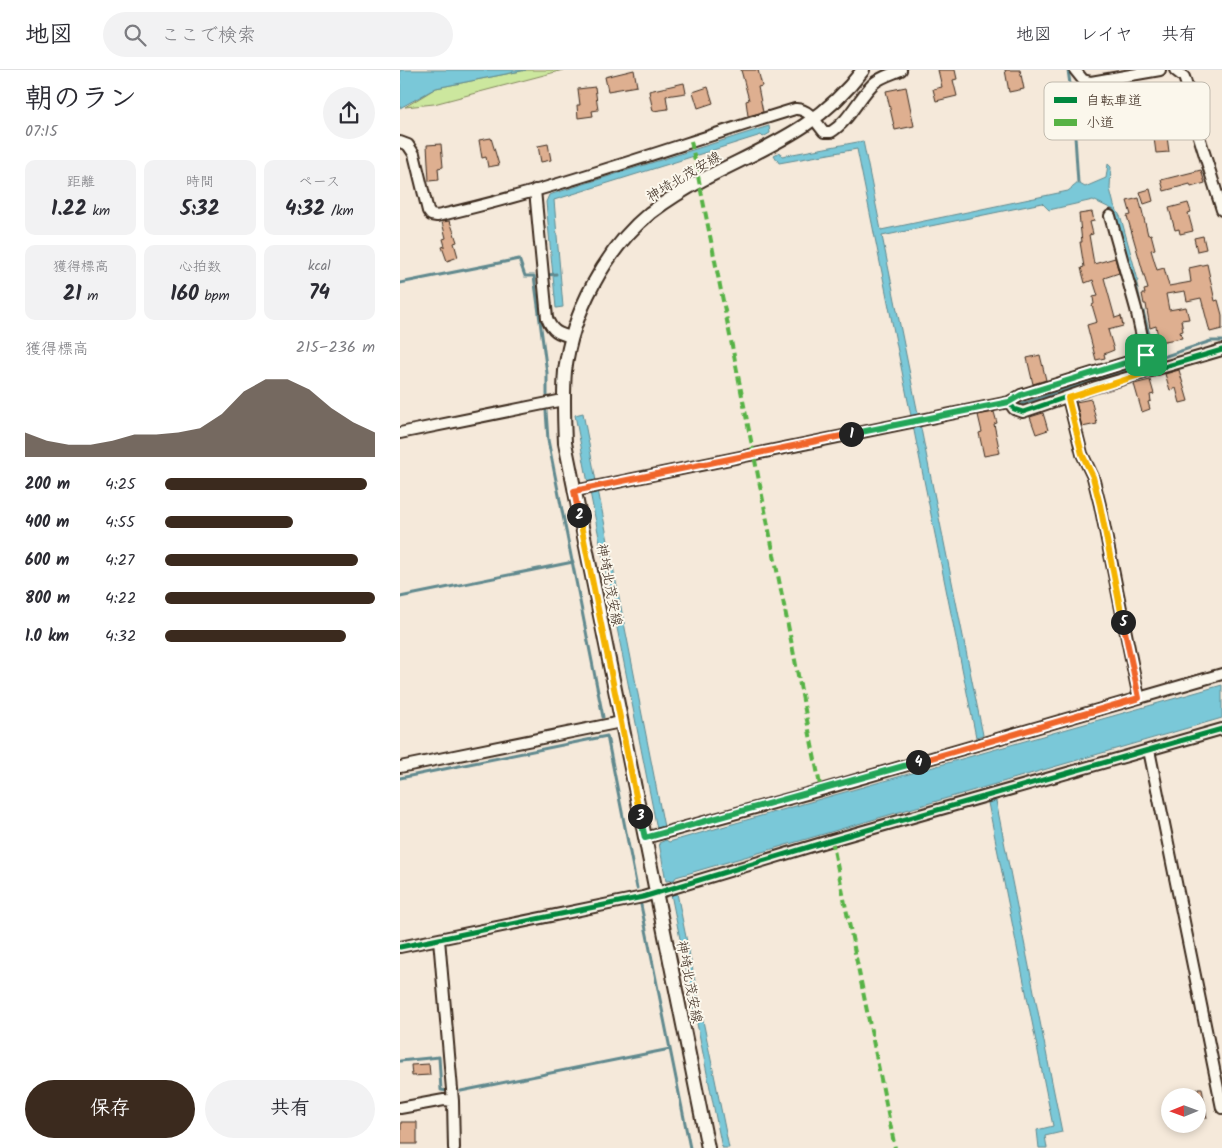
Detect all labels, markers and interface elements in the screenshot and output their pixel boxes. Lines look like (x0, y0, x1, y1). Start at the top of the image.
search box (103, 12, 453, 57)
text: 地図 (25, 16, 73, 55)
icon: search (121, 21, 149, 49)
text: ここで検索 (161, 21, 256, 51)
text: 地図 (1016, 21, 1052, 50)
text: レイヤ (1080, 21, 1133, 50)
text: 共有 (1161, 21, 1197, 50)
text: 朝のラン (25, 77, 137, 122)
legend (1044, 82, 1210, 140)
button: share (323, 87, 375, 139)
text: 自転車道 (1086, 90, 1142, 112)
text: 小道 (1086, 112, 1114, 134)
text: 07:15 (25, 119, 58, 144)
street label: 神埼北茂安線 (642, 146, 726, 208)
text: 距離 (67, 171, 95, 193)
text: 時間 (186, 171, 214, 193)
text: ペース (299, 171, 340, 193)
text: 1.22 (51, 193, 87, 226)
text: 5:32 (180, 193, 220, 226)
text: 4:32 (285, 193, 325, 226)
text: km (87, 200, 110, 222)
text: /km (325, 200, 354, 222)
text: kcal (308, 255, 331, 277)
text: 獲得標高 (53, 256, 109, 278)
text: 心拍数 (179, 256, 221, 278)
text: 74 (309, 277, 330, 310)
text: 21 (63, 278, 82, 311)
text: 160 (170, 278, 199, 311)
text: m (82, 285, 98, 307)
text: bpm (199, 285, 230, 307)
pin (1125, 334, 1167, 376)
text: 215–236 m (296, 335, 375, 360)
text: 獲得標高 (25, 337, 89, 362)
icon: arrive (1132, 341, 1160, 369)
pin: 1 (838, 422, 864, 446)
text: 1 (849, 423, 854, 445)
text: 200 m (25, 472, 70, 497)
text: 4:25 (105, 472, 136, 497)
pin: 2 (566, 502, 592, 528)
text: 2 (575, 504, 584, 526)
text: 400 m (25, 510, 69, 535)
text: 4:55 (105, 510, 135, 535)
street label: 神埼北茂安線 (590, 542, 628, 628)
text: 600 m (25, 548, 69, 573)
text: 4:27 (105, 548, 134, 573)
text: 800 m (25, 586, 70, 611)
text: 4:22 (105, 586, 136, 611)
pin: 5 (1110, 610, 1136, 634)
text: 5 (1120, 611, 1127, 633)
text: 1.0 km (25, 624, 69, 649)
text: 4:32 (105, 624, 136, 649)
pin: 4 (906, 750, 930, 774)
text: 4 (915, 751, 922, 773)
pin: 3 (628, 804, 652, 828)
text: 3 (637, 805, 644, 827)
street label: 神埼北茂安線 (670, 939, 708, 1025)
button: 保存 (25, 1080, 195, 1138)
button: 共有 (205, 1080, 375, 1138)
north arrow (1161, 1088, 1206, 1132)
map controls (1161, 1088, 1206, 1133)

